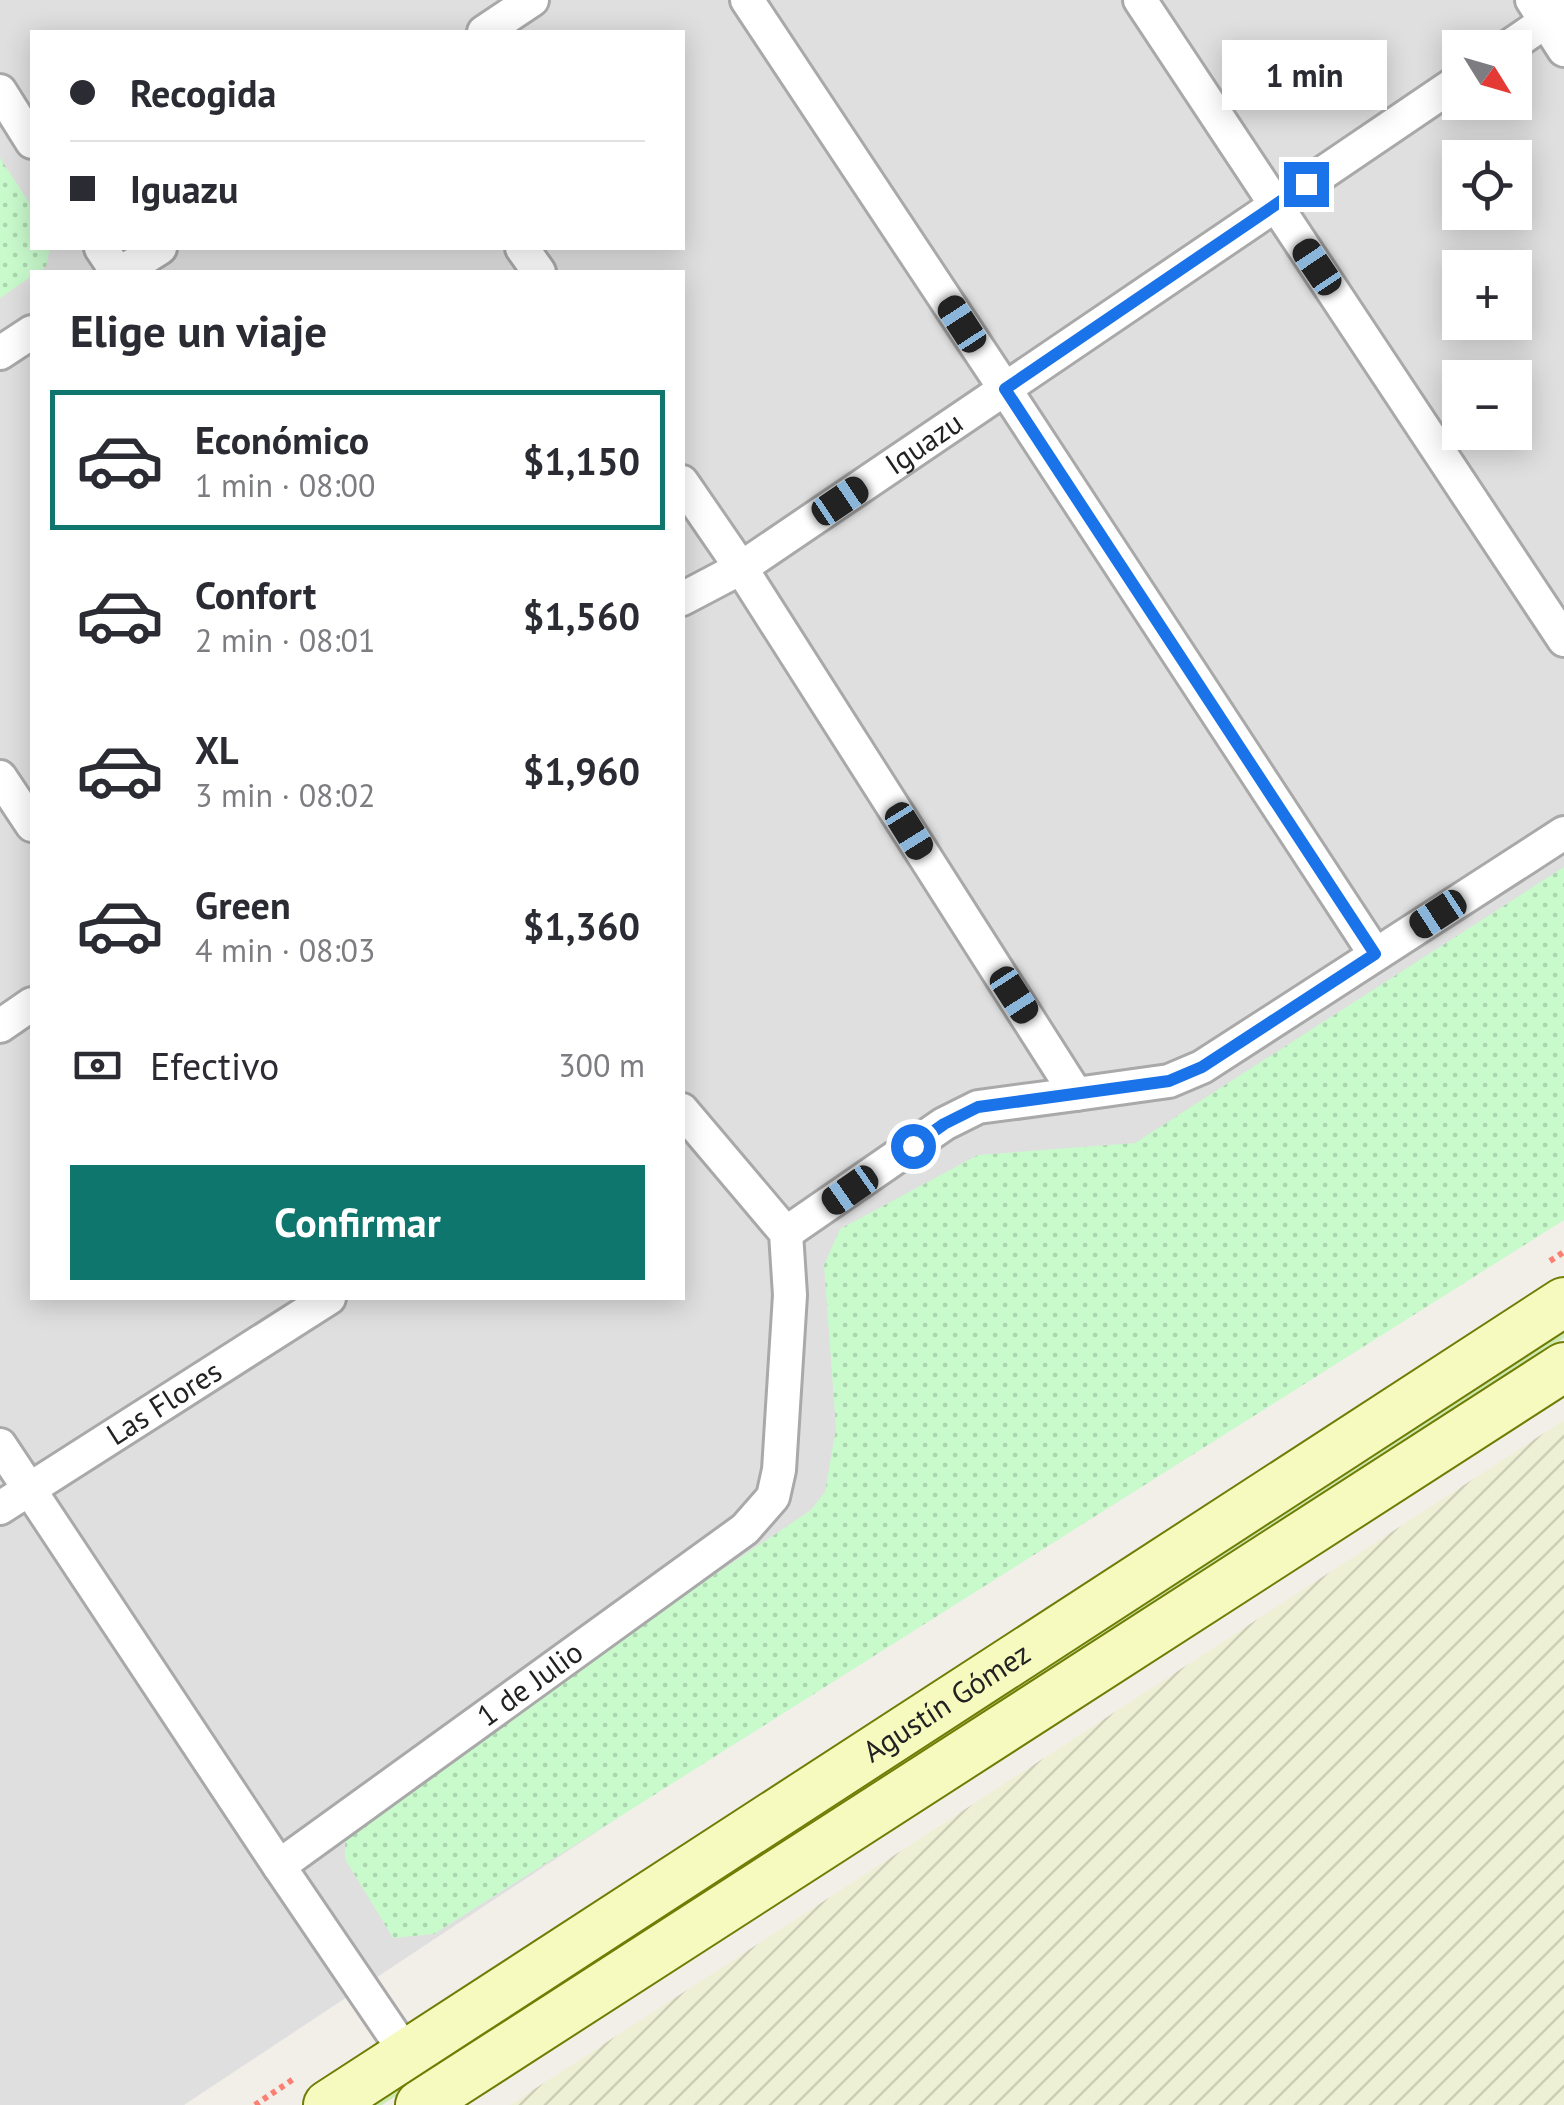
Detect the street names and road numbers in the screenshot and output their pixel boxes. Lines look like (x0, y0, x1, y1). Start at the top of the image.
street label: Iguazu (877, 402, 970, 483)
street label: Las Flores (99, 1351, 228, 1453)
street label: 1 de Julio (469, 1632, 590, 1735)
street label: Agustín Gómez (855, 1633, 1037, 1770)

